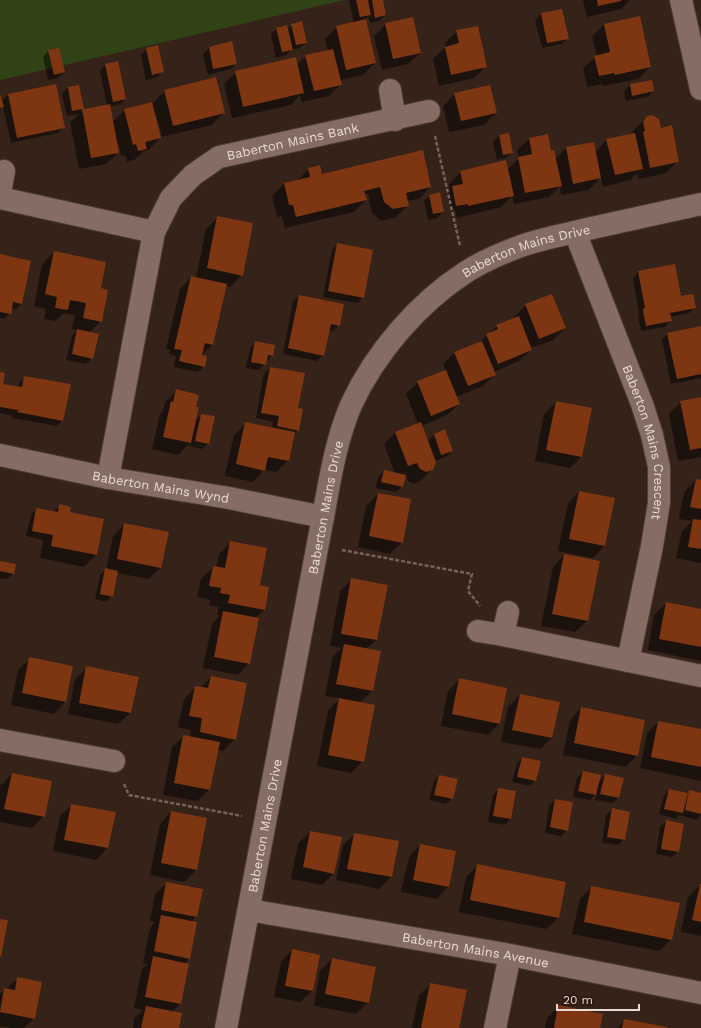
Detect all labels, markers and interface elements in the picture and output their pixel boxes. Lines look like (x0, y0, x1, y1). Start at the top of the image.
street label: Baberton Mains Bank (225, 120, 361, 163)
street label: Baberton Mains Drive (459, 222, 592, 281)
street label: Baberton Mains Crescent (619, 363, 666, 522)
street label: Baberton Mains Drive (305, 439, 346, 576)
street label: Baberton Mains Wynd (91, 468, 230, 506)
street label: Baberton Mains Drive (245, 758, 285, 894)
street label: Baberton Mains Avenue (401, 930, 550, 971)
scale bar (557, 986, 639, 1012)
text: 20 m (563, 993, 593, 1007)

